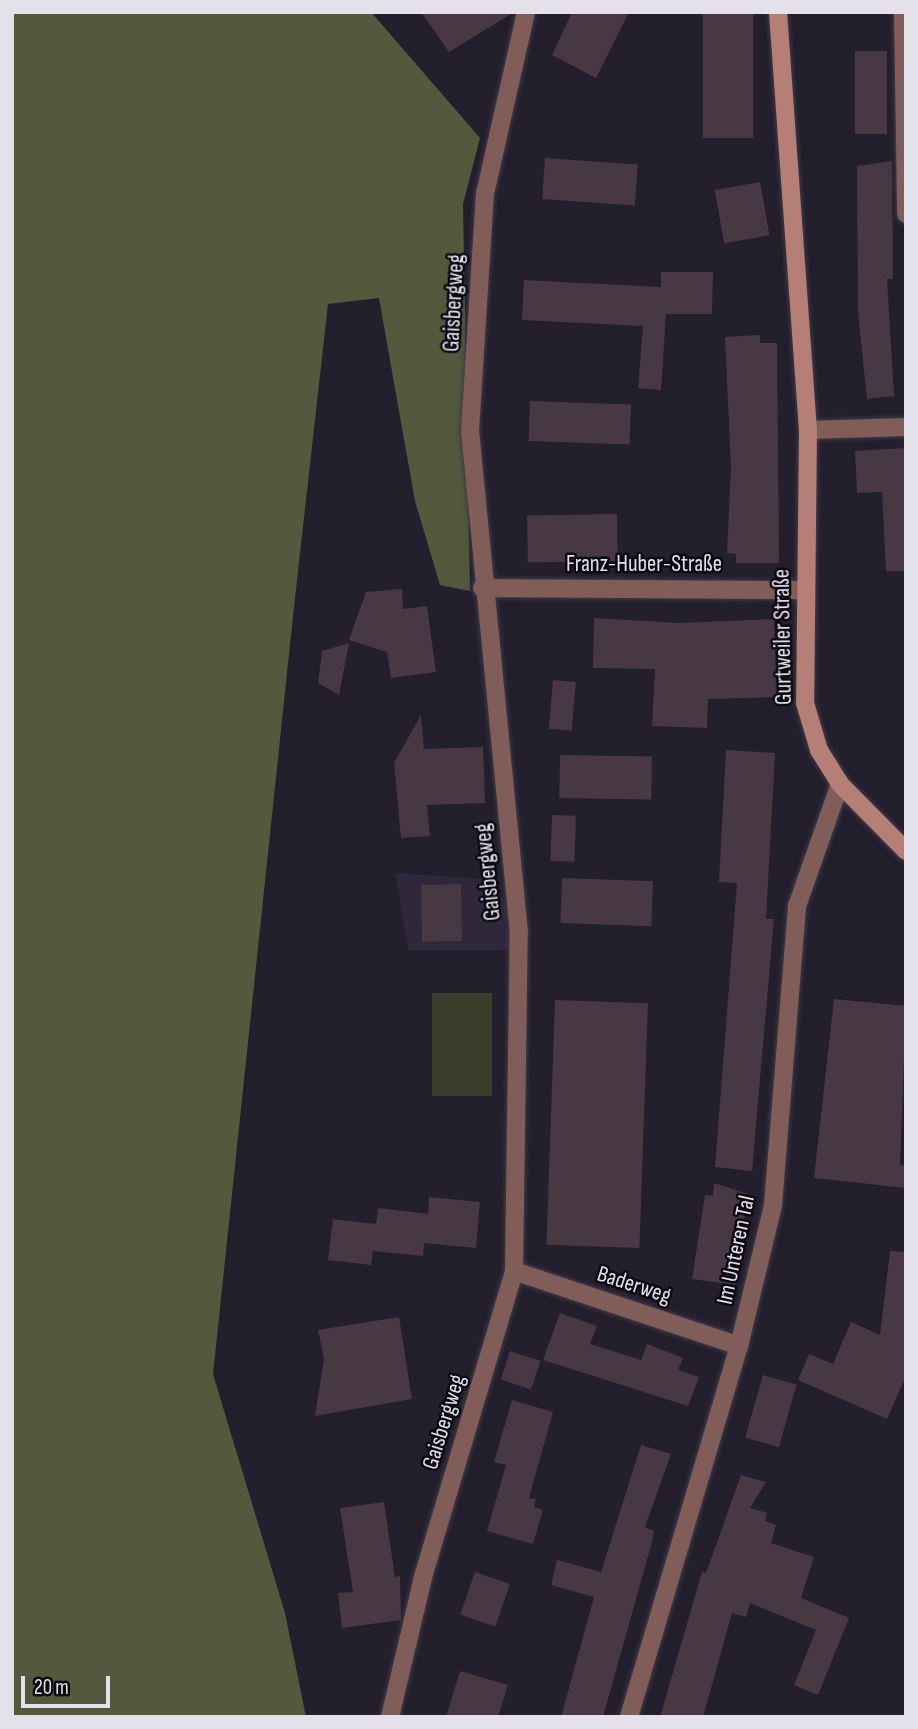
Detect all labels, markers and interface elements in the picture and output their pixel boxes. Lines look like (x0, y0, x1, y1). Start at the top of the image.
street label: Gaisbergweg (438, 253, 470, 353)
street label: Franz-Huber-Straße (566, 550, 722, 578)
street label: Gurtweiler Straße (768, 569, 798, 705)
street label: Gaisbergweg (469, 822, 507, 922)
street label: Im Unteren Tal (711, 1193, 761, 1307)
street label: Baderweg (594, 1260, 674, 1310)
street label: Gaisbergweg (417, 1371, 471, 1473)
scale bar (24, 1662, 114, 1706)
text: 20 m (34, 1675, 69, 1700)

